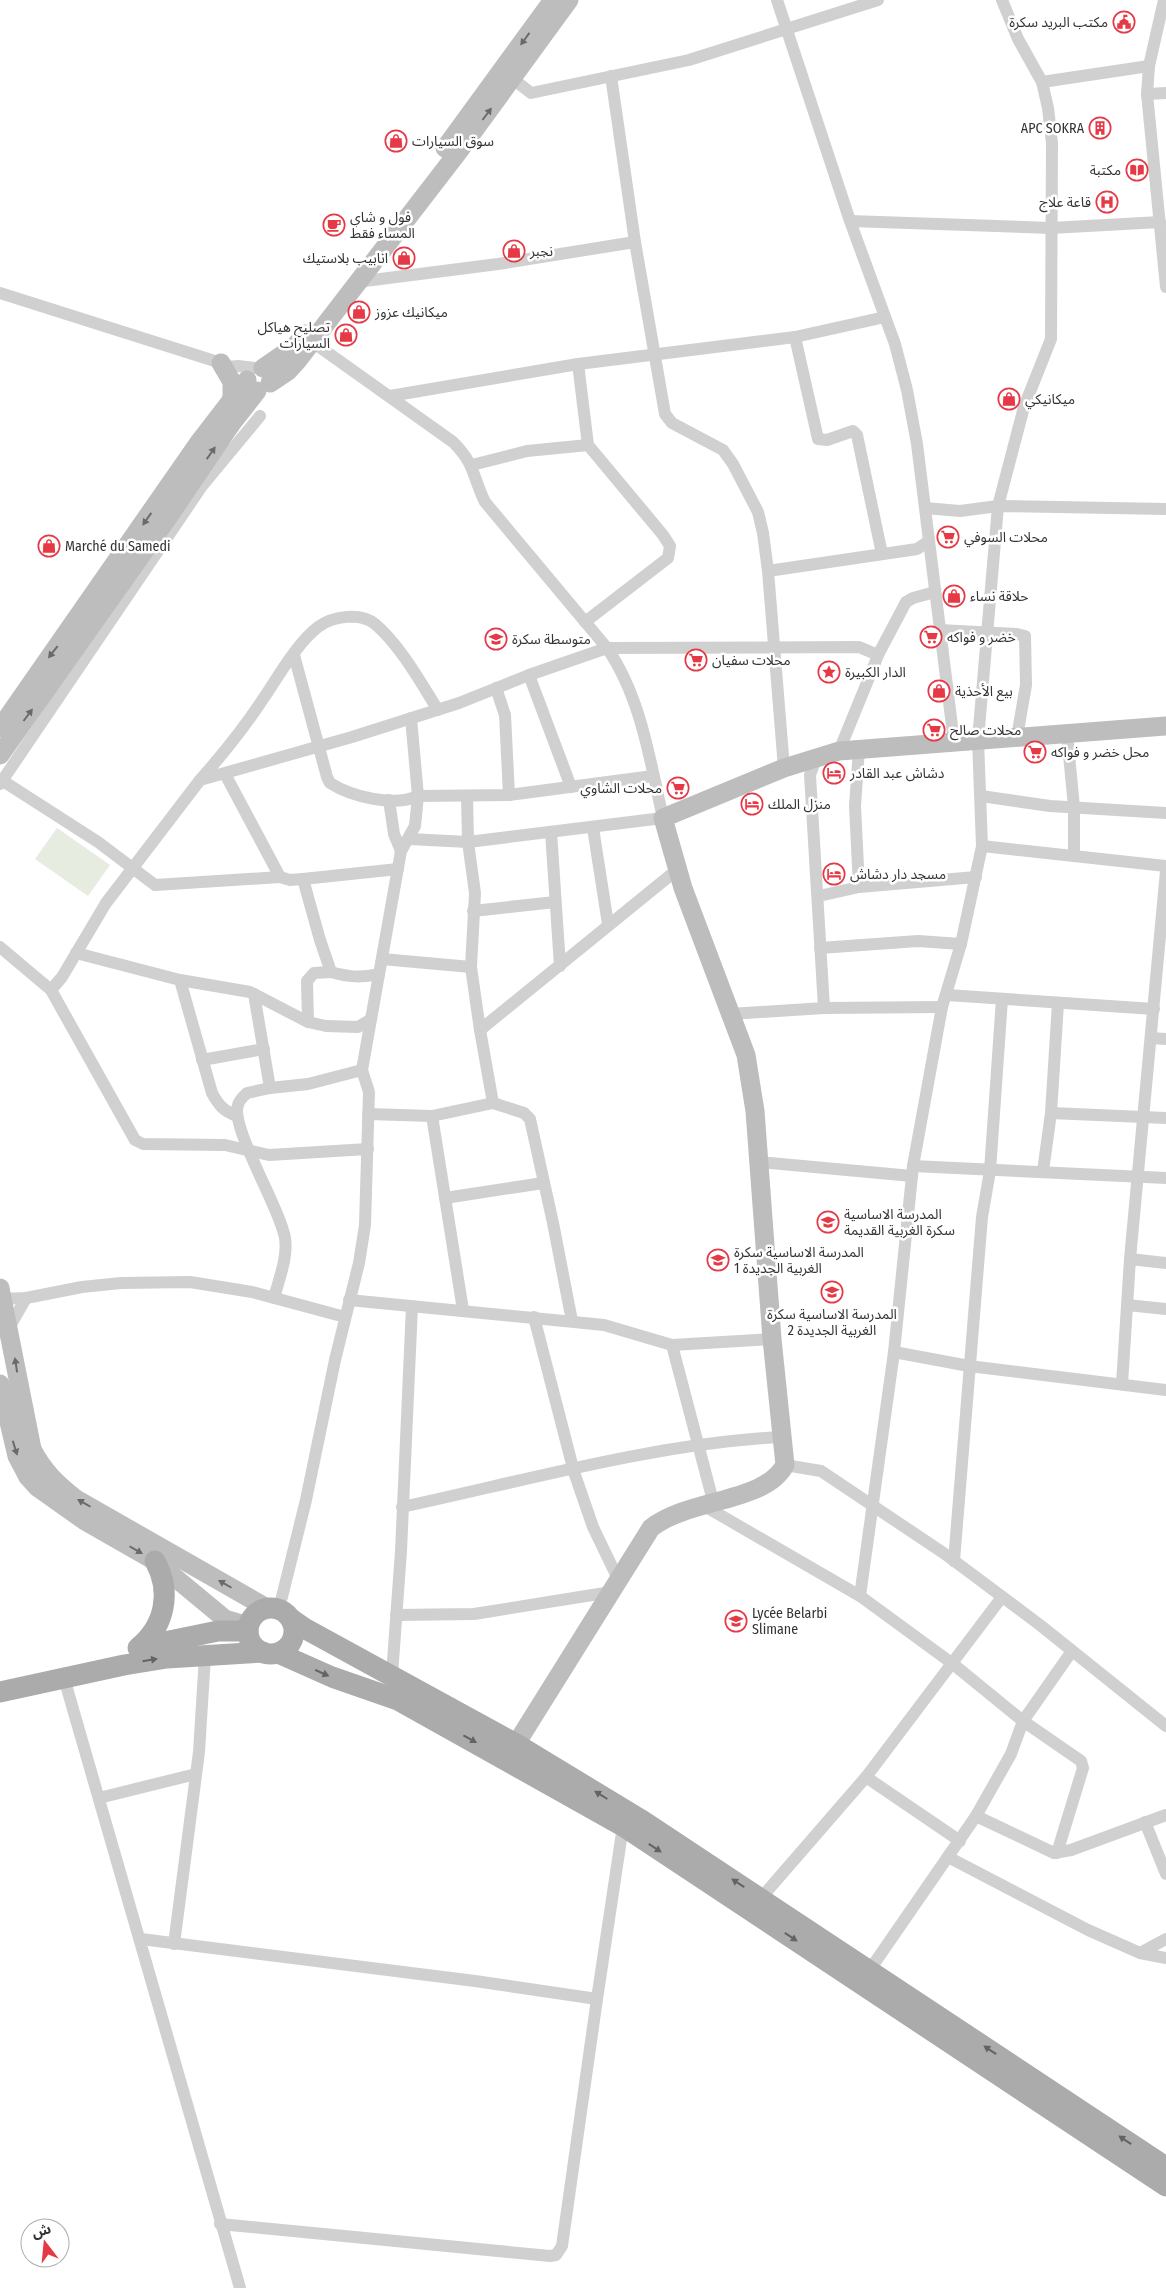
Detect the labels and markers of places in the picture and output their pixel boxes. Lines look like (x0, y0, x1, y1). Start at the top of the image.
public building icon: مكتب البريد سكرة (1112, 10, 1136, 34)
place label: مكتب البريد سكرة (1009, 14, 1108, 31)
building icon: APC SOKRA (1088, 116, 1112, 140)
place label: APC SOKRA (1021, 120, 1085, 137)
shop icon: سوق السيارات (384, 129, 408, 153)
place label: سوق السيارات (412, 133, 494, 150)
library icon: مكتبة (1125, 158, 1149, 182)
place label: مكتبة (1090, 162, 1121, 179)
hospital icon: قاعة علاج (1095, 190, 1119, 214)
place label: قاعة علاج (1039, 194, 1091, 213)
place label: فول و شاي المساء فقط (350, 209, 415, 242)
cafe icon: فول و شاي المساء فقط (322, 213, 346, 237)
shop icon: نجبر (502, 239, 526, 263)
place label: نجبر (529, 243, 553, 260)
shop icon: انابيب بلاستيك (392, 246, 416, 270)
place label: انابيب بلاستيك (303, 250, 388, 267)
shop icon: ميكانيك عزوز (347, 300, 371, 324)
place label: ميكانيك عزوز (374, 304, 448, 321)
place label: تصليح هياكل السيارات (257, 319, 330, 352)
shop icon: تصليح هياكل السيارات (334, 323, 358, 347)
shop icon: ميكانيكي (997, 387, 1021, 411)
place label: ميكانيكي (1025, 391, 1075, 410)
supermarket icon: محلات السوفي (936, 525, 960, 549)
place label: محلات السوفي (964, 529, 1048, 548)
shop icon: Marché du Samedi (37, 534, 61, 558)
place label: Marché du Samedi (65, 538, 171, 555)
shop icon: حلاقة نساء (942, 584, 966, 608)
place label: حلاقة نساء (970, 588, 1028, 605)
supermarket icon: خضر و فواكه (919, 625, 943, 649)
school or university icon: متوسطة سكرة (484, 627, 508, 651)
place label: خضر و فواكه (947, 629, 1016, 646)
place label: متوسطة سكرة (512, 631, 591, 648)
supermarket icon: محلات سفيان (684, 648, 708, 672)
place label: محلات سفيان (712, 652, 791, 669)
place icon: الدار الكبيرة (817, 660, 841, 684)
place label: الدار الكبيرة (845, 664, 906, 681)
shop icon: بيع الأحذية (927, 679, 951, 703)
place label: بيع الأحذية (955, 683, 1013, 702)
supermarket icon: محلات صالح (922, 718, 946, 742)
place label: محلات صالح (950, 722, 1021, 741)
supermarket icon: محل خضر و فواكه (1023, 740, 1047, 764)
place label: محل خضر و فواكه (1051, 744, 1149, 761)
hotel icon: دشاش عبد القادر (822, 761, 846, 785)
place label: دشاش عبد القادر (849, 765, 945, 782)
supermarket icon: محلات الشاوي (666, 776, 690, 800)
place label: محلات الشاوي (580, 780, 662, 799)
hotel icon: منزل الملك (740, 792, 764, 816)
place label: منزل الملك (768, 796, 831, 813)
hotel icon: مسجد دار دشاش (822, 862, 846, 886)
place label: مسجد دار دشاش (850, 866, 946, 883)
place label: المدرسة الاساسية سكرة الغربية القديمة (844, 1206, 955, 1239)
school or university icon: المدرسة الاساسية سكرة الغربية القديمة (816, 1210, 840, 1234)
place label: المدرسة الاساسية سكرة الغربية الجديدة 1 (734, 1244, 864, 1277)
school or university icon: المدرسة الاساسية سكرة الغربية الجديدة 1 (706, 1248, 730, 1272)
school or university icon: المدرسة الاساسية سكرة الغربية الجديدة 2 (820, 1280, 844, 1304)
place label: المدرسة الاساسية سكرة الغربية الجديدة 2 (767, 1306, 897, 1339)
place label: Lycée Belarbi Slimane (752, 1605, 827, 1638)
school or university icon: Lycée Belarbi Slimane (724, 1609, 748, 1633)

